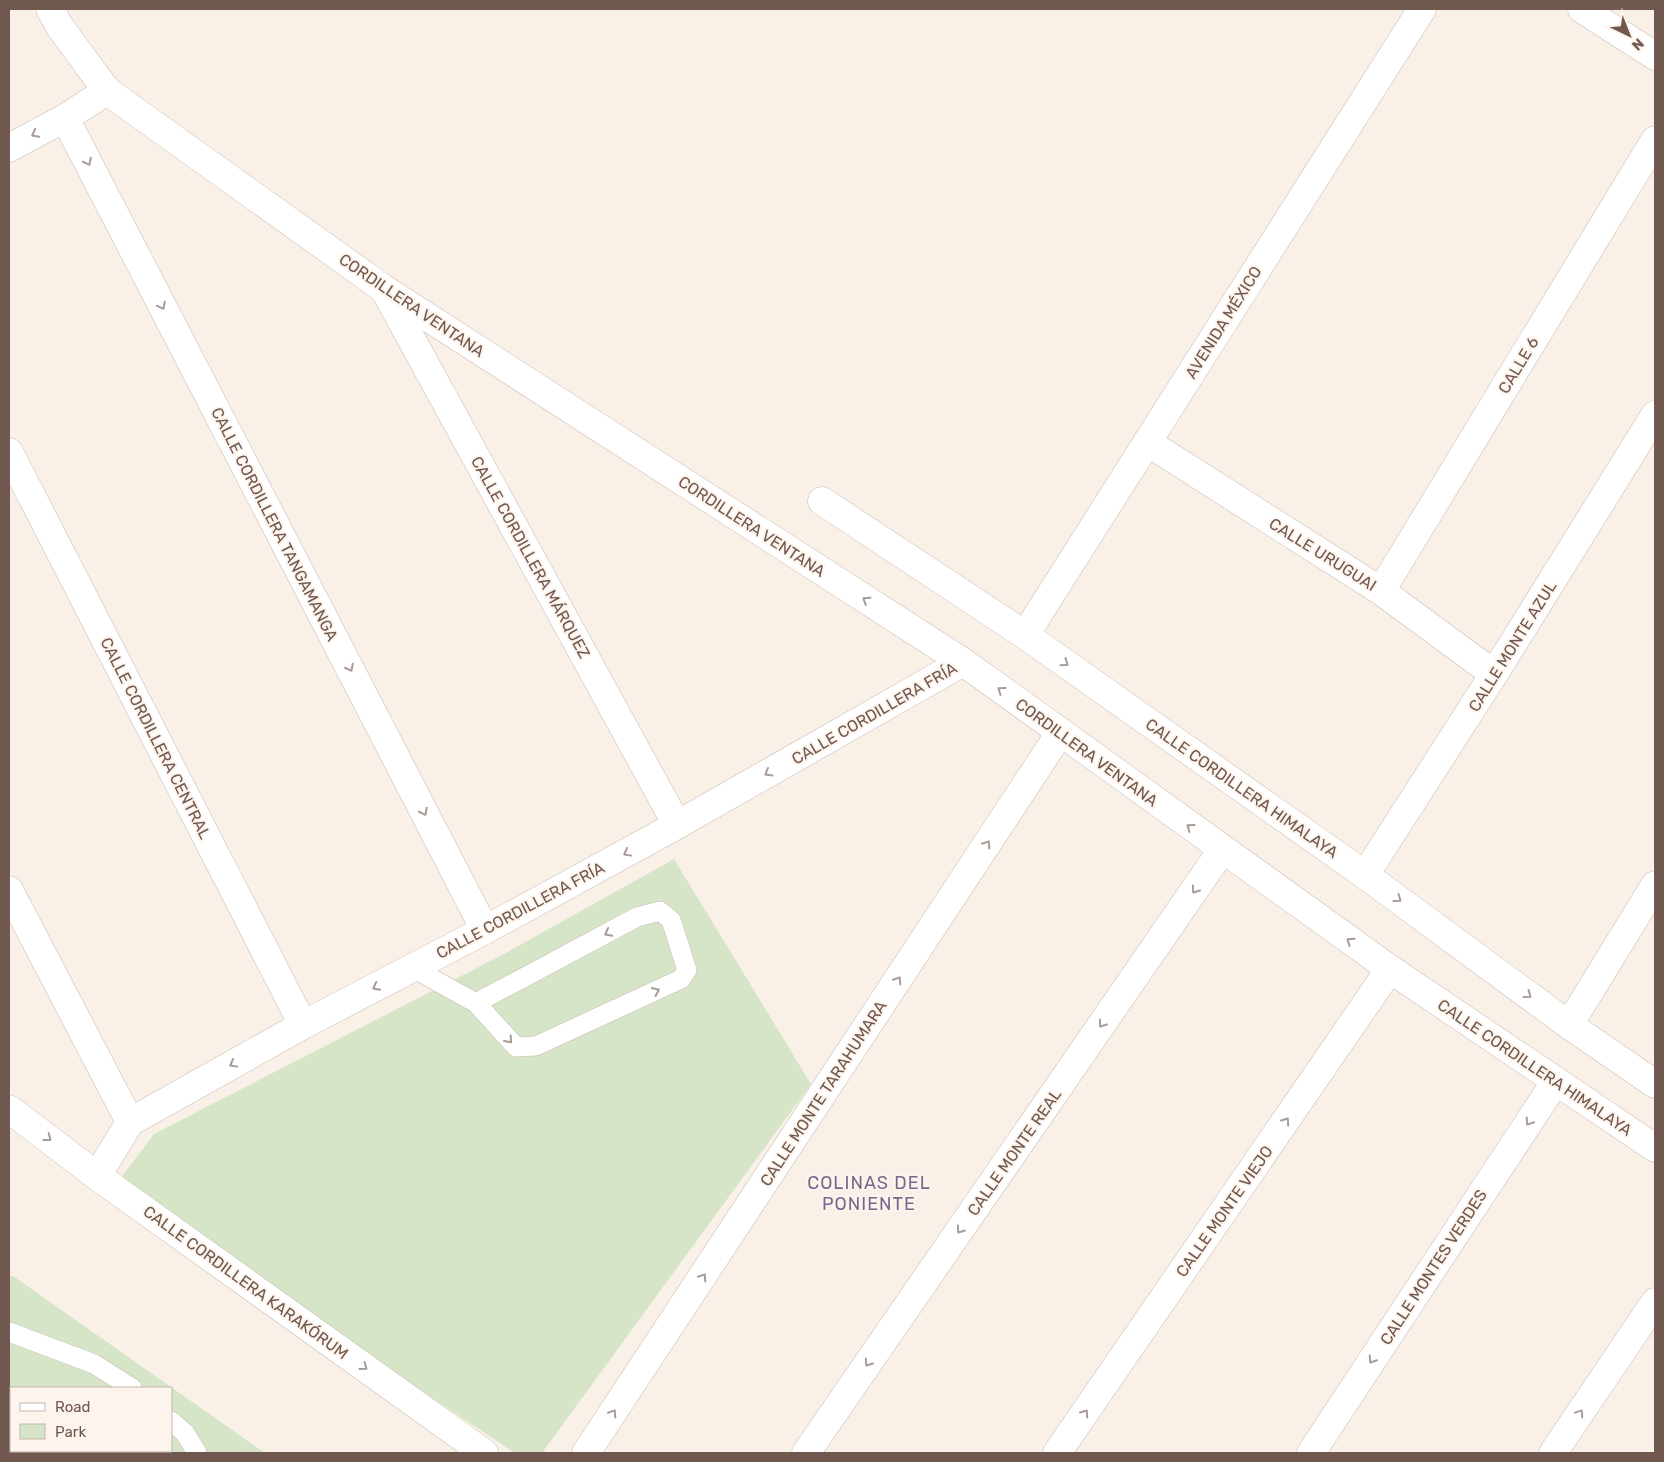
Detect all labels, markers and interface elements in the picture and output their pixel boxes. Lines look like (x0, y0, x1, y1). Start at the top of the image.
north arrow (1604, 10, 1654, 60)
text: N (1628, 34, 1647, 54)
one-way arrow (31, 128, 40, 138)
one-way arrow (82, 156, 92, 165)
street label: CORDILLERA VENTANA (335, 250, 488, 361)
street label: AVENIDA MÉXICO (1181, 263, 1266, 382)
one-way arrow (156, 301, 166, 310)
street label: CALLE 6 (1494, 333, 1543, 397)
street label: CALLE CORDILLERA TANGAMANGA (207, 404, 342, 644)
street label: CALLE CORDILLERA MÁRQUEZ (467, 453, 594, 662)
street label: CORDILLERA VENTANA (675, 472, 829, 581)
street label: CALLE URUGUAI (1266, 514, 1380, 595)
street label: CALLE MONTE AZUL (1464, 577, 1560, 715)
one-way arrow (863, 597, 872, 606)
street label: CALLE CORDILLERA CENTRAL (96, 634, 215, 842)
street label: CALLE CORDILLERA FRÍA (788, 658, 960, 769)
one-way arrow (1059, 658, 1068, 666)
one-way arrow (344, 663, 354, 672)
one-way arrow (997, 687, 1007, 696)
street label: CORDILLERA VENTANA (1012, 694, 1162, 811)
street label: CALLE CORDILLERA HIMALAYA (1142, 715, 1342, 862)
one-way arrow (765, 767, 774, 777)
one-way arrow (418, 807, 428, 816)
one-way arrow (1186, 823, 1195, 833)
one-way arrow (981, 841, 990, 850)
one-way arrow (623, 846, 632, 856)
street label: CALLE CORDILLERA FRÍA (433, 858, 608, 963)
one-way arrow (1192, 884, 1201, 894)
one-way arrow (1392, 893, 1401, 901)
one-way arrow (604, 927, 613, 937)
one-way arrow (1347, 938, 1356, 947)
one-way arrow (891, 976, 901, 985)
one-way arrow (372, 981, 381, 991)
one-way arrow (651, 987, 660, 997)
one-way arrow (1522, 989, 1532, 998)
street label: CALLE CORDILLERA HIMALAYA (1434, 995, 1636, 1140)
street label: CALLE MONTE TARAHUMARA (756, 997, 891, 1190)
one-way arrow (1099, 1018, 1108, 1028)
one-way arrow (503, 1034, 512, 1043)
one-way arrow (229, 1058, 238, 1068)
street label: CALLE MONTE REAL (964, 1085, 1065, 1219)
one-way arrow (1526, 1116, 1535, 1126)
one-way arrow (1280, 1117, 1289, 1127)
one-way arrow (42, 1133, 51, 1141)
street label: CALLE MONTE VIEJO (1172, 1142, 1277, 1280)
district label: COLINAS DEL PONIENTE (807, 1172, 931, 1215)
street label: CALLE MONTES VERDES (1376, 1186, 1491, 1348)
street label: CALLE CORDILLERA KARAKÓRUM (140, 1201, 352, 1363)
one-way arrow (957, 1224, 966, 1233)
one-way arrow (696, 1273, 706, 1282)
one-way arrow (1369, 1354, 1378, 1364)
one-way arrow (865, 1357, 874, 1367)
one-way arrow (358, 1361, 368, 1370)
legend (10, 1387, 172, 1452)
text: Road (55, 1398, 91, 1416)
one-way arrow (607, 1409, 616, 1418)
one-way arrow (1078, 1409, 1088, 1418)
one-way arrow (1574, 1409, 1583, 1419)
text: Park (55, 1423, 86, 1441)

